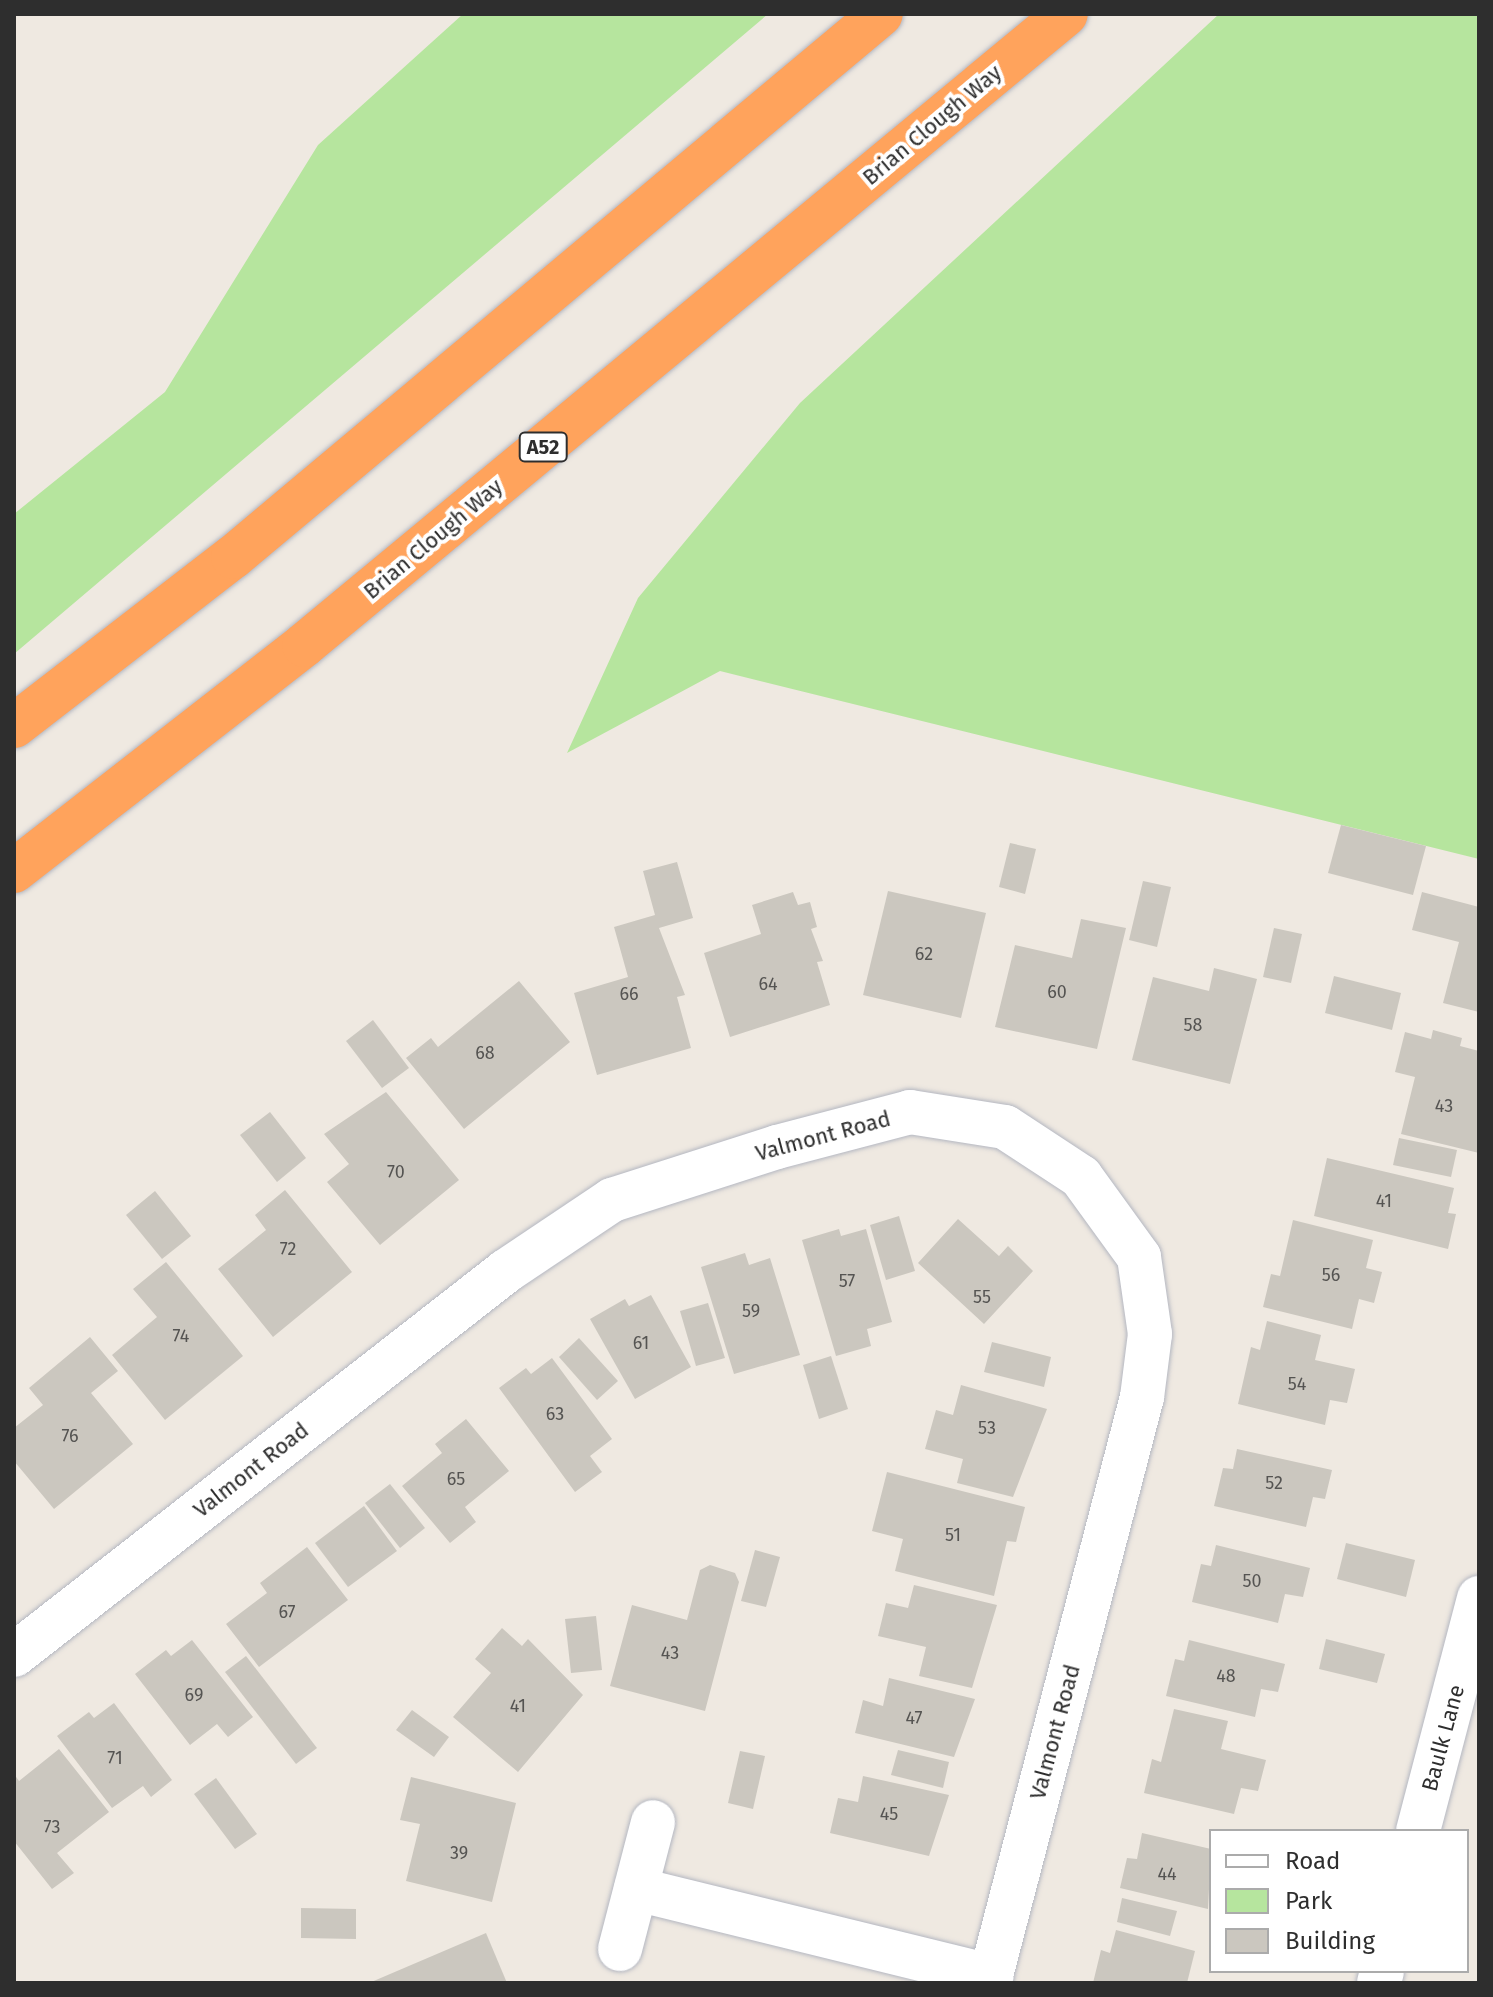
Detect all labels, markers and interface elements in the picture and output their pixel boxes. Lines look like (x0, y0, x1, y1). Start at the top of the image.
street label: Brian Clough Way (857, 59, 1007, 191)
road number: A52 (517, 431, 569, 463)
street label: Brian Clough Way (358, 473, 508, 605)
house number: 62 (915, 943, 933, 965)
house number: 64 (758, 973, 778, 995)
house number: 60 (1047, 981, 1067, 1003)
house number: 66 (619, 983, 639, 1005)
house number: 58 (1184, 1014, 1202, 1036)
house number: 68 (475, 1042, 495, 1064)
house number: 43 (1435, 1095, 1453, 1117)
street label: Valmont Road (753, 1105, 893, 1167)
house number: 70 (387, 1161, 405, 1183)
house number: 41 (1376, 1190, 1392, 1212)
house number: 72 (280, 1238, 296, 1260)
house number: 56 (1322, 1264, 1340, 1286)
house number: 57 (839, 1270, 855, 1292)
house number: 55 (973, 1286, 991, 1308)
house number: 59 (742, 1300, 760, 1322)
house number: 74 (173, 1325, 189, 1347)
house number: 61 (633, 1332, 649, 1354)
house number: 54 (1288, 1373, 1306, 1395)
house number: 63 (546, 1403, 564, 1425)
street label: Valmont Road (188, 1417, 314, 1523)
house number: 53 (978, 1417, 996, 1439)
house number: 76 (61, 1425, 79, 1447)
house number: 65 (447, 1468, 465, 1490)
house number: 52 (1265, 1472, 1283, 1494)
house number: 51 (945, 1524, 961, 1546)
house number: 50 (1242, 1570, 1262, 1592)
house number: 67 (278, 1601, 296, 1623)
house number: 43 (661, 1642, 679, 1664)
street label: Valmont Road (1024, 1662, 1086, 1802)
house number: 48 (1216, 1665, 1236, 1687)
street label: Baulk Lane (1416, 1682, 1470, 1794)
house number: 69 (185, 1684, 203, 1706)
house number: 41 (510, 1695, 526, 1717)
house number: 47 (905, 1707, 923, 1729)
house number: 71 (107, 1747, 123, 1769)
house number: 45 (880, 1803, 898, 1825)
house number: 73 (44, 1816, 60, 1838)
legend (1209, 1829, 1469, 1973)
house number: 39 (450, 1842, 468, 1864)
text: Road (1285, 1847, 1340, 1875)
house number: 44 (1157, 1863, 1177, 1885)
text: Park (1285, 1887, 1332, 1915)
text: Building (1285, 1927, 1375, 1955)

